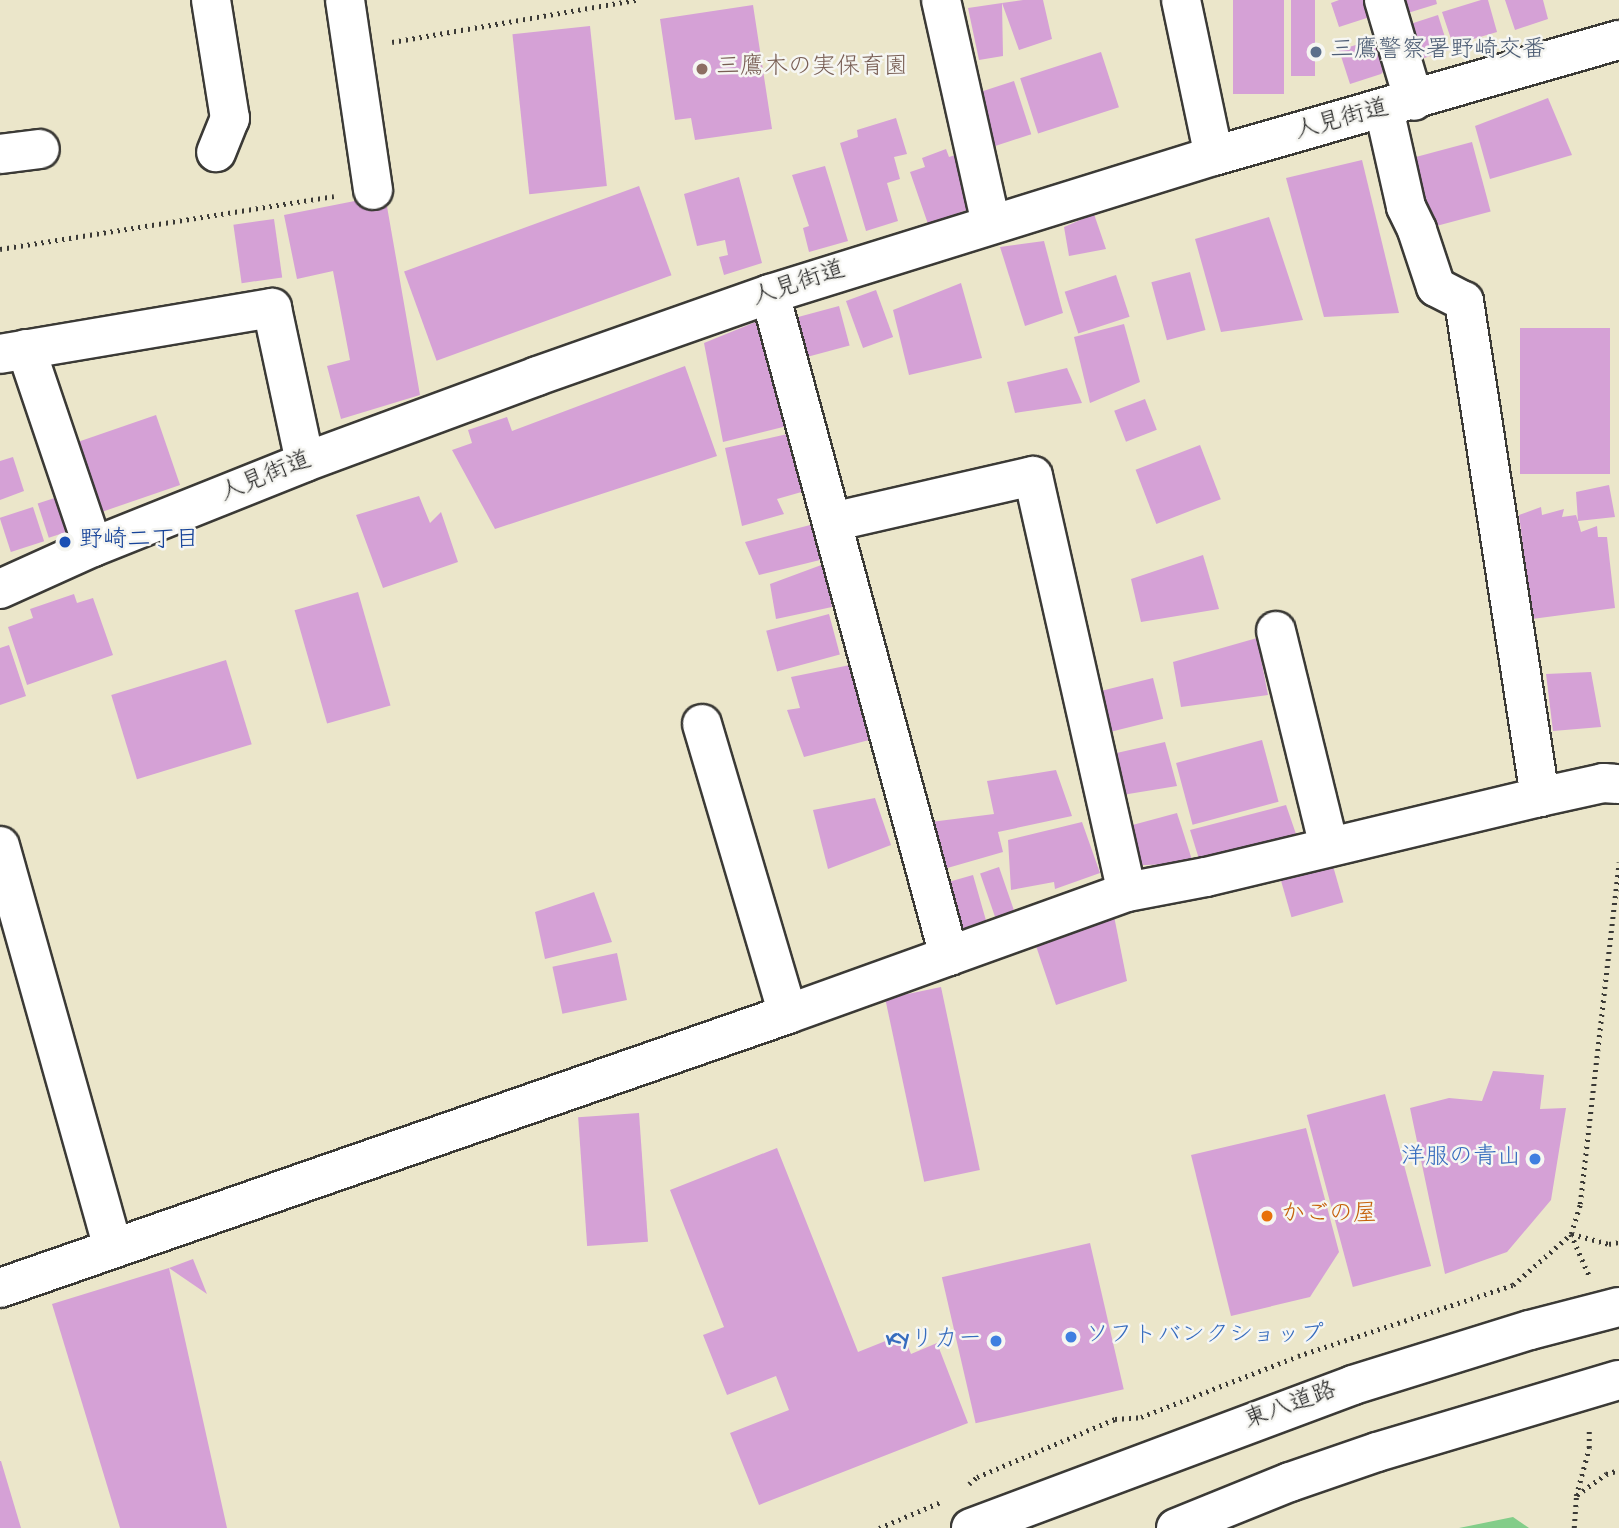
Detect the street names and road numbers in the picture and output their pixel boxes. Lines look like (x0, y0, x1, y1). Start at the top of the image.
street label: 人見街道 (1292, 95, 1392, 147)
street label: 人見街道 (749, 256, 849, 314)
street label: 人見街道 (216, 447, 316, 509)
street label: 東八道路 (1241, 1377, 1341, 1437)

